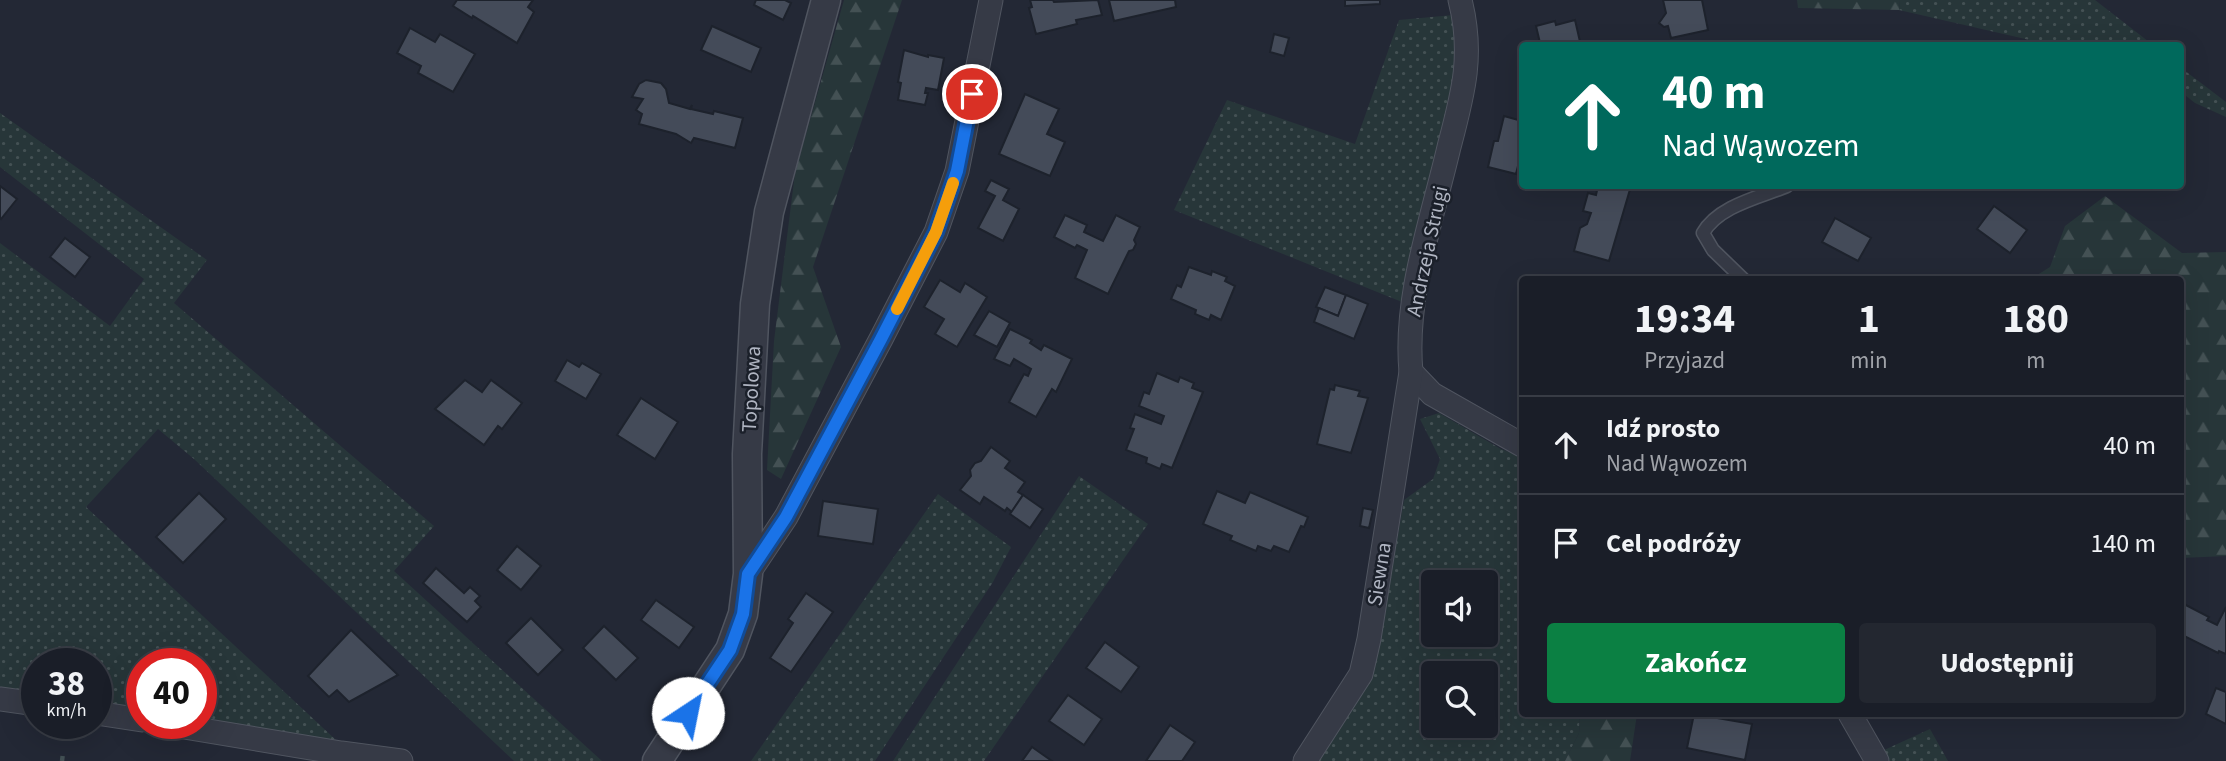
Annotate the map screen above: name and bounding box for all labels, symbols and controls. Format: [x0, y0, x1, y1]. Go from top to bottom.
text: 40 m [1662, 58, 1766, 128]
pin [942, 64, 1002, 124]
icon: ahead [1547, 70, 1638, 161]
icon: arrive [953, 75, 991, 113]
text: Nad Wąwozem [1662, 123, 1859, 169]
street label: Andrzeja Strugi [1398, 183, 1456, 319]
text: 19:34 [1634, 289, 1735, 349]
text: 1 [1858, 289, 1880, 349]
text: 180 [2002, 289, 2069, 349]
text: Przyjazd [1644, 344, 1725, 377]
text: min [1850, 344, 1888, 377]
text: m [2026, 344, 2045, 377]
street label: Topolowa [734, 345, 768, 433]
text: Idź prosto [1606, 410, 1720, 447]
icon: ahead [1547, 426, 1585, 464]
text: 40 m [2103, 427, 2156, 464]
text: Nad Wąwozem [1606, 447, 1748, 480]
icon: arrive [1547, 524, 1585, 562]
text: Cel podróży [1606, 525, 1741, 562]
text: 140 m [2090, 525, 2156, 562]
street label: Siewna [1359, 540, 1399, 608]
map controls [1421, 570, 1498, 738]
button: sound [1421, 570, 1498, 647]
button: Zakończ [1547, 623, 1845, 703]
button: Udostępnij [1859, 623, 2156, 703]
speed limit sign: 40 [126, 648, 217, 739]
text: 38 [48, 659, 85, 709]
button: search [1421, 661, 1498, 738]
position arrow [651, 676, 725, 750]
text: km/h [47, 698, 86, 723]

